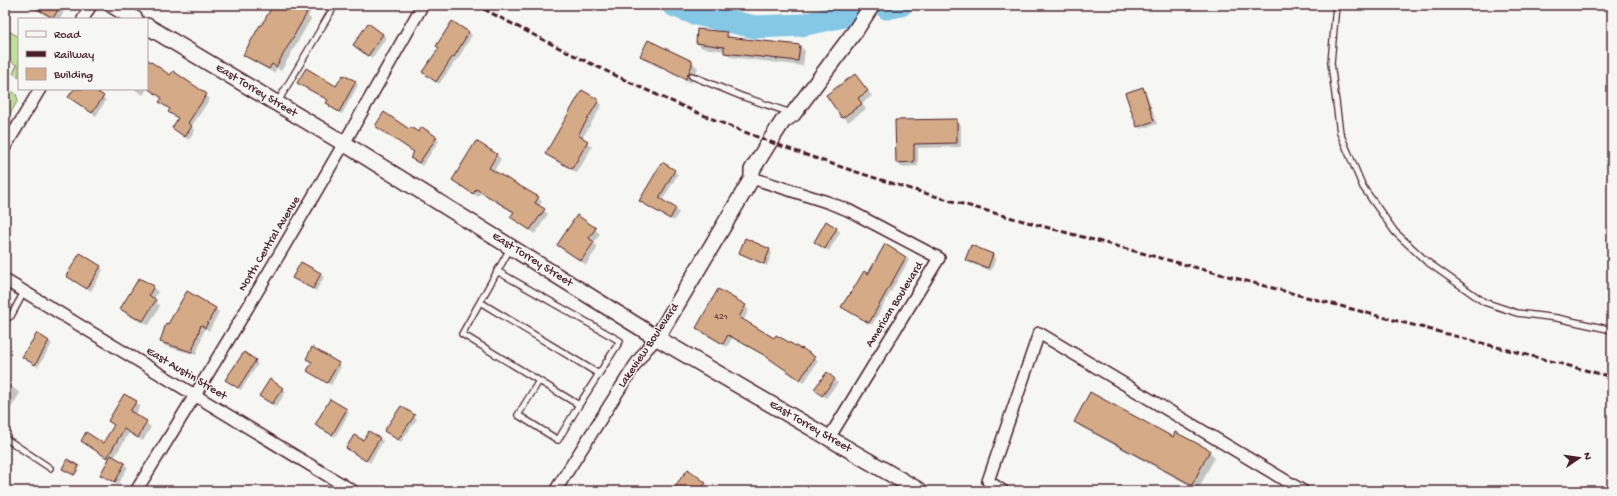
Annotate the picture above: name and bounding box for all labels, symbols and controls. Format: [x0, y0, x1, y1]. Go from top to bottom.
legend [18, 18, 148, 90]
text: Road [54, 29, 81, 43]
text: Railway [54, 49, 94, 63]
street label: East Torrey Street [213, 61, 300, 121]
text: Building [53, 69, 93, 83]
street label: North Central Avenue [236, 193, 304, 294]
street label: East Torrey Street [489, 230, 576, 291]
street label: American Boulevard [863, 259, 927, 350]
street label: Lakeview Boulevard [616, 300, 683, 391]
house number: 421 [714, 311, 728, 323]
street label: East Austin Street [143, 344, 230, 404]
street label: East Torrey Street [766, 398, 855, 457]
north arrow [1559, 438, 1599, 478]
text: N [1580, 451, 1593, 461]

